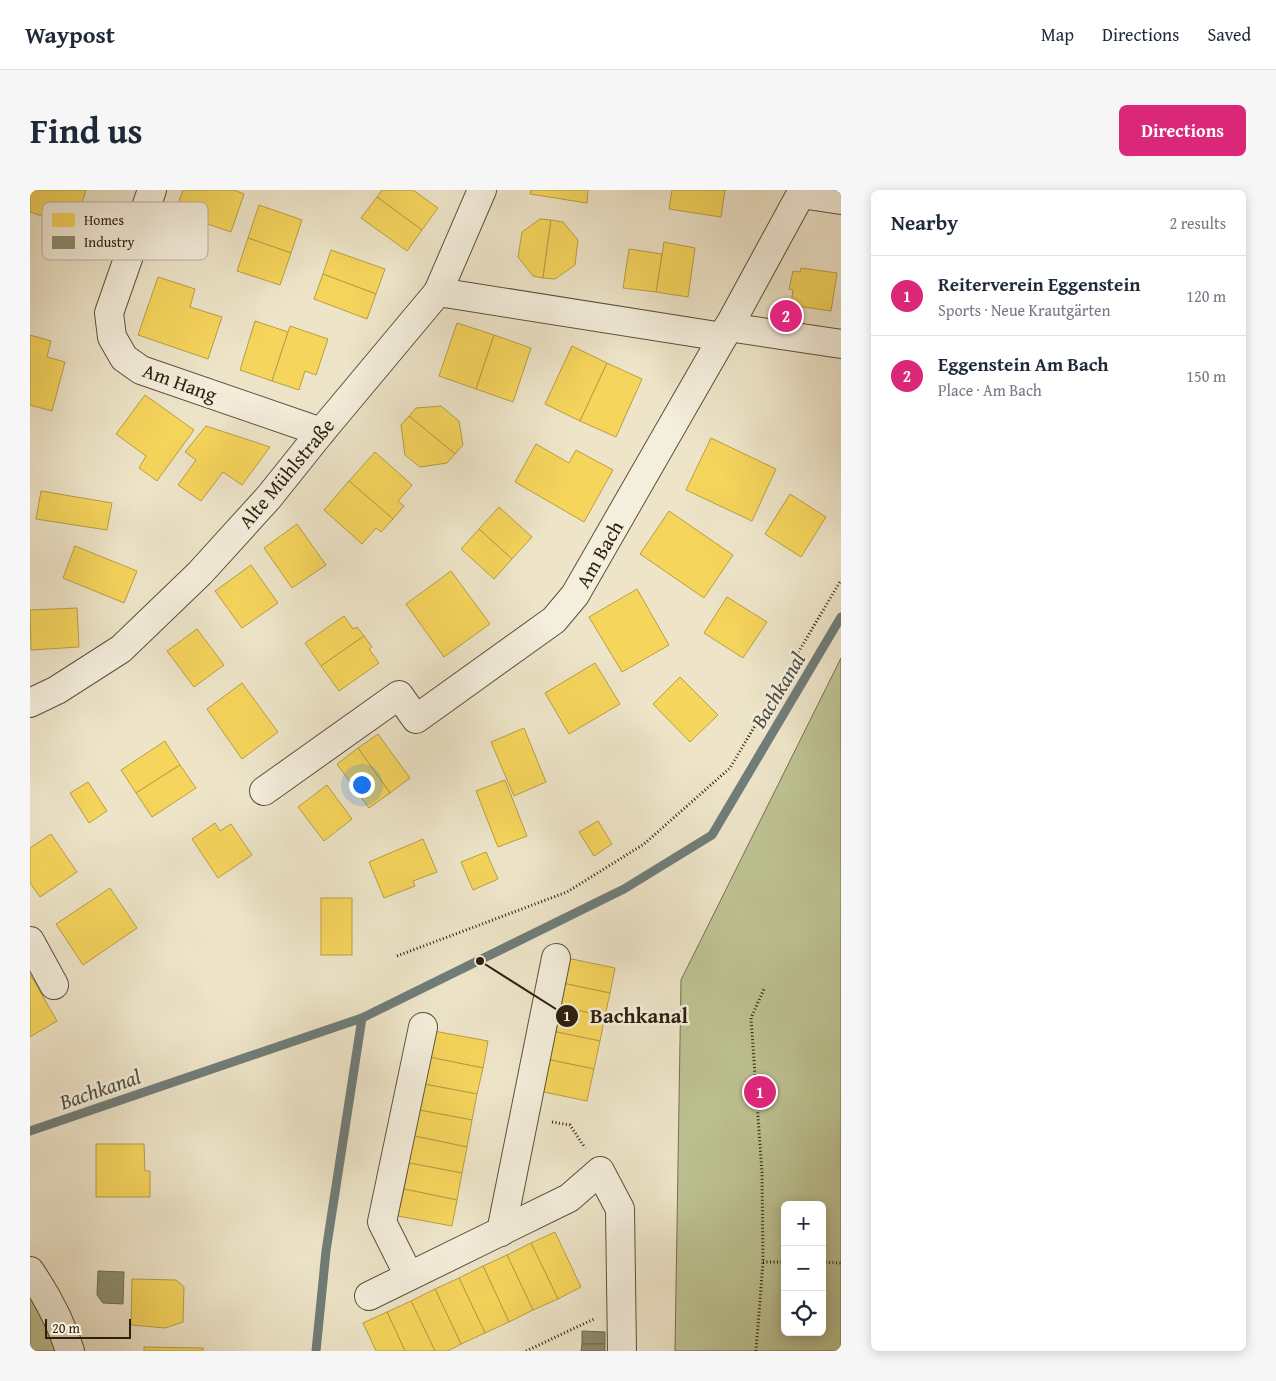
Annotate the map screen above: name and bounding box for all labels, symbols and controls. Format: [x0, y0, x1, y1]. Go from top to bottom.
text: Waypost [25, 17, 115, 52]
text: Map [1041, 21, 1074, 48]
text: Directions [1102, 21, 1179, 48]
text: Saved [1207, 21, 1251, 48]
text: Find us [30, 105, 143, 156]
button: Directions [1119, 105, 1246, 156]
legend [42, 202, 208, 260]
text: Nearby [891, 207, 958, 238]
text: Homes [84, 210, 124, 230]
text: 2 results [1169, 211, 1226, 235]
text: Industry [84, 232, 134, 252]
text: Reiterverein Eggenstein [938, 270, 1141, 298]
text: 1 [903, 284, 911, 308]
text: 120 m [1186, 284, 1226, 308]
pin: 2 [770, 297, 802, 335]
text: Sports · Neue Krautgärten [938, 298, 1111, 322]
text: Eggenstein Am Bach [938, 350, 1109, 378]
street label: Am Hang [139, 355, 221, 409]
text: 2 [903, 364, 911, 388]
text: 150 m [1186, 364, 1226, 388]
text: Place · Am Bach [938, 378, 1042, 402]
street label: Alte Mühlstraße [231, 411, 341, 535]
street label: Am Bach [568, 515, 630, 593]
water label: Bachkanal [743, 646, 813, 735]
your location [349, 772, 375, 798]
callout: Bachkanal [555, 998, 698, 1034]
text: Bachkanal [590, 1000, 688, 1031]
text: 1 [563, 1005, 571, 1026]
water label: Bachkanal [54, 1061, 145, 1118]
pin: 1 [744, 1073, 776, 1111]
map controls [781, 1201, 826, 1336]
button: + [781, 1201, 826, 1246]
button: − [781, 1246, 826, 1291]
button: locate [781, 1291, 826, 1336]
scale bar [45, 1316, 131, 1339]
text: 20 m [52, 1318, 80, 1338]

